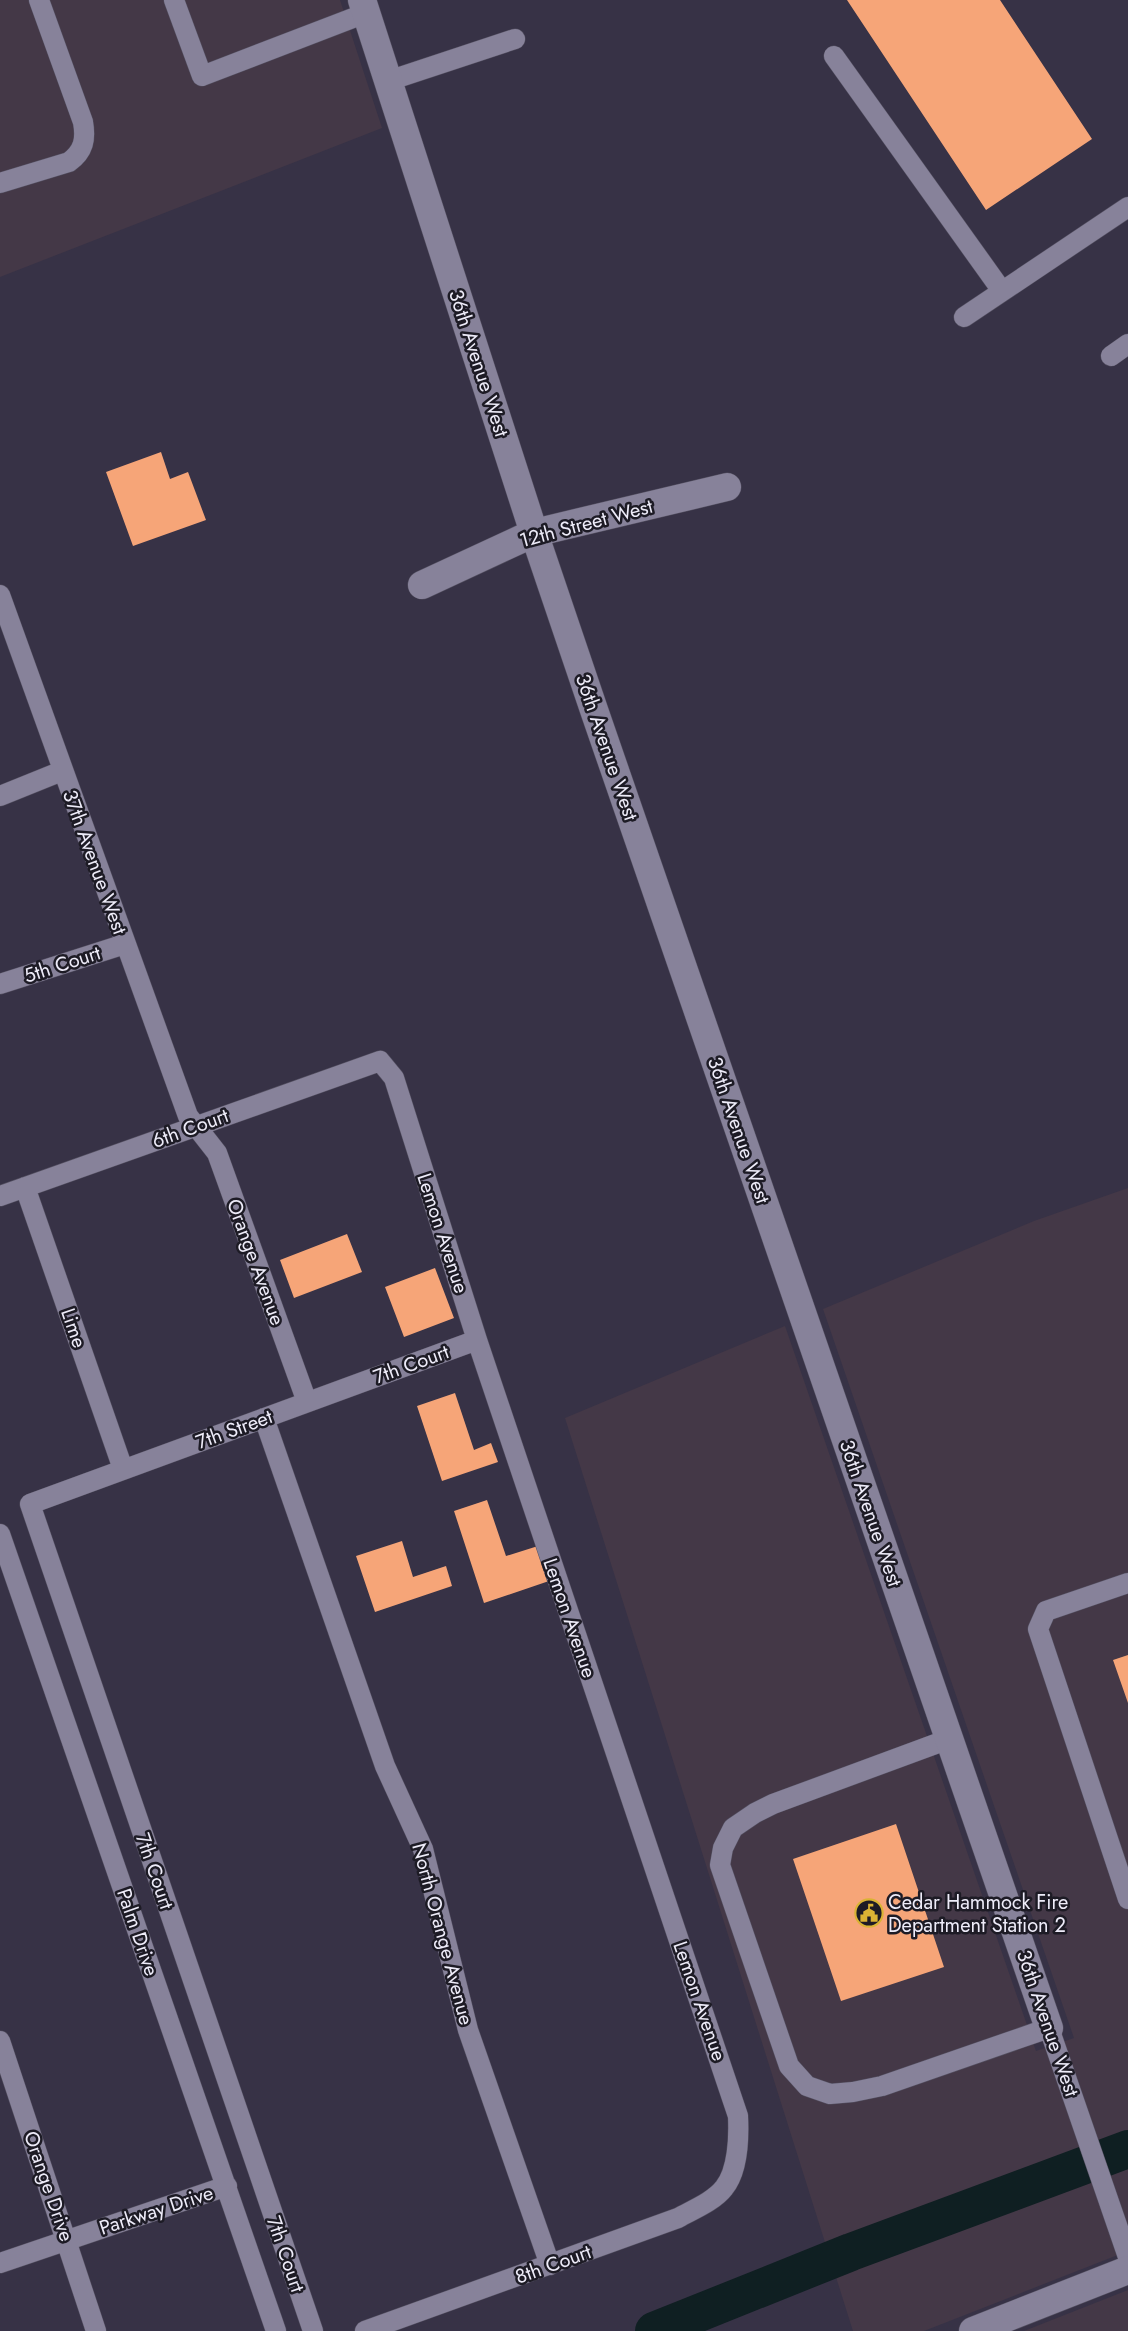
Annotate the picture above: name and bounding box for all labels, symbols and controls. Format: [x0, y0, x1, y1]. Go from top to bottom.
street label: 36th Avenue West [441, 286, 516, 441]
street label: 12th Street West [516, 492, 656, 555]
street label: 36th Avenue West [568, 670, 645, 825]
street label: 37th Avenue West [55, 786, 134, 939]
street label: 5th Court [20, 938, 105, 991]
street label: 36th Avenue West [700, 1053, 777, 1208]
street label: 6th Court [148, 1101, 233, 1156]
street label: Lemon Avenue [409, 1169, 476, 1297]
street label: Orange Avenue [219, 1195, 292, 1330]
street label: Lime [53, 1304, 94, 1352]
street label: 7th Court [369, 1337, 453, 1392]
street label: 7th Street [192, 1402, 277, 1457]
street label: 36th Avenue West [832, 1436, 909, 1591]
street label: Lemon Avenue [536, 1555, 604, 1682]
street label: 7th Court [128, 1829, 181, 1913]
street label: North Orange Avenue [404, 1840, 481, 2028]
street label: Palm Drive [109, 1885, 166, 1980]
place label: Cedar Hammock Fire Department Station 2 [888, 1888, 1068, 1940]
public building icon: Cedar Hammock Fire Department Station 2 [854, 1898, 884, 1928]
street label: Lemon Avenue [666, 1938, 734, 2065]
street label: 36th Avenue West [1009, 1946, 1086, 2101]
street label: Orange Drive [16, 2127, 81, 2245]
street label: Parkway Drive [95, 2178, 217, 2243]
street label: 7th Court [259, 2212, 312, 2296]
street label: 8th Court [511, 2237, 595, 2292]

